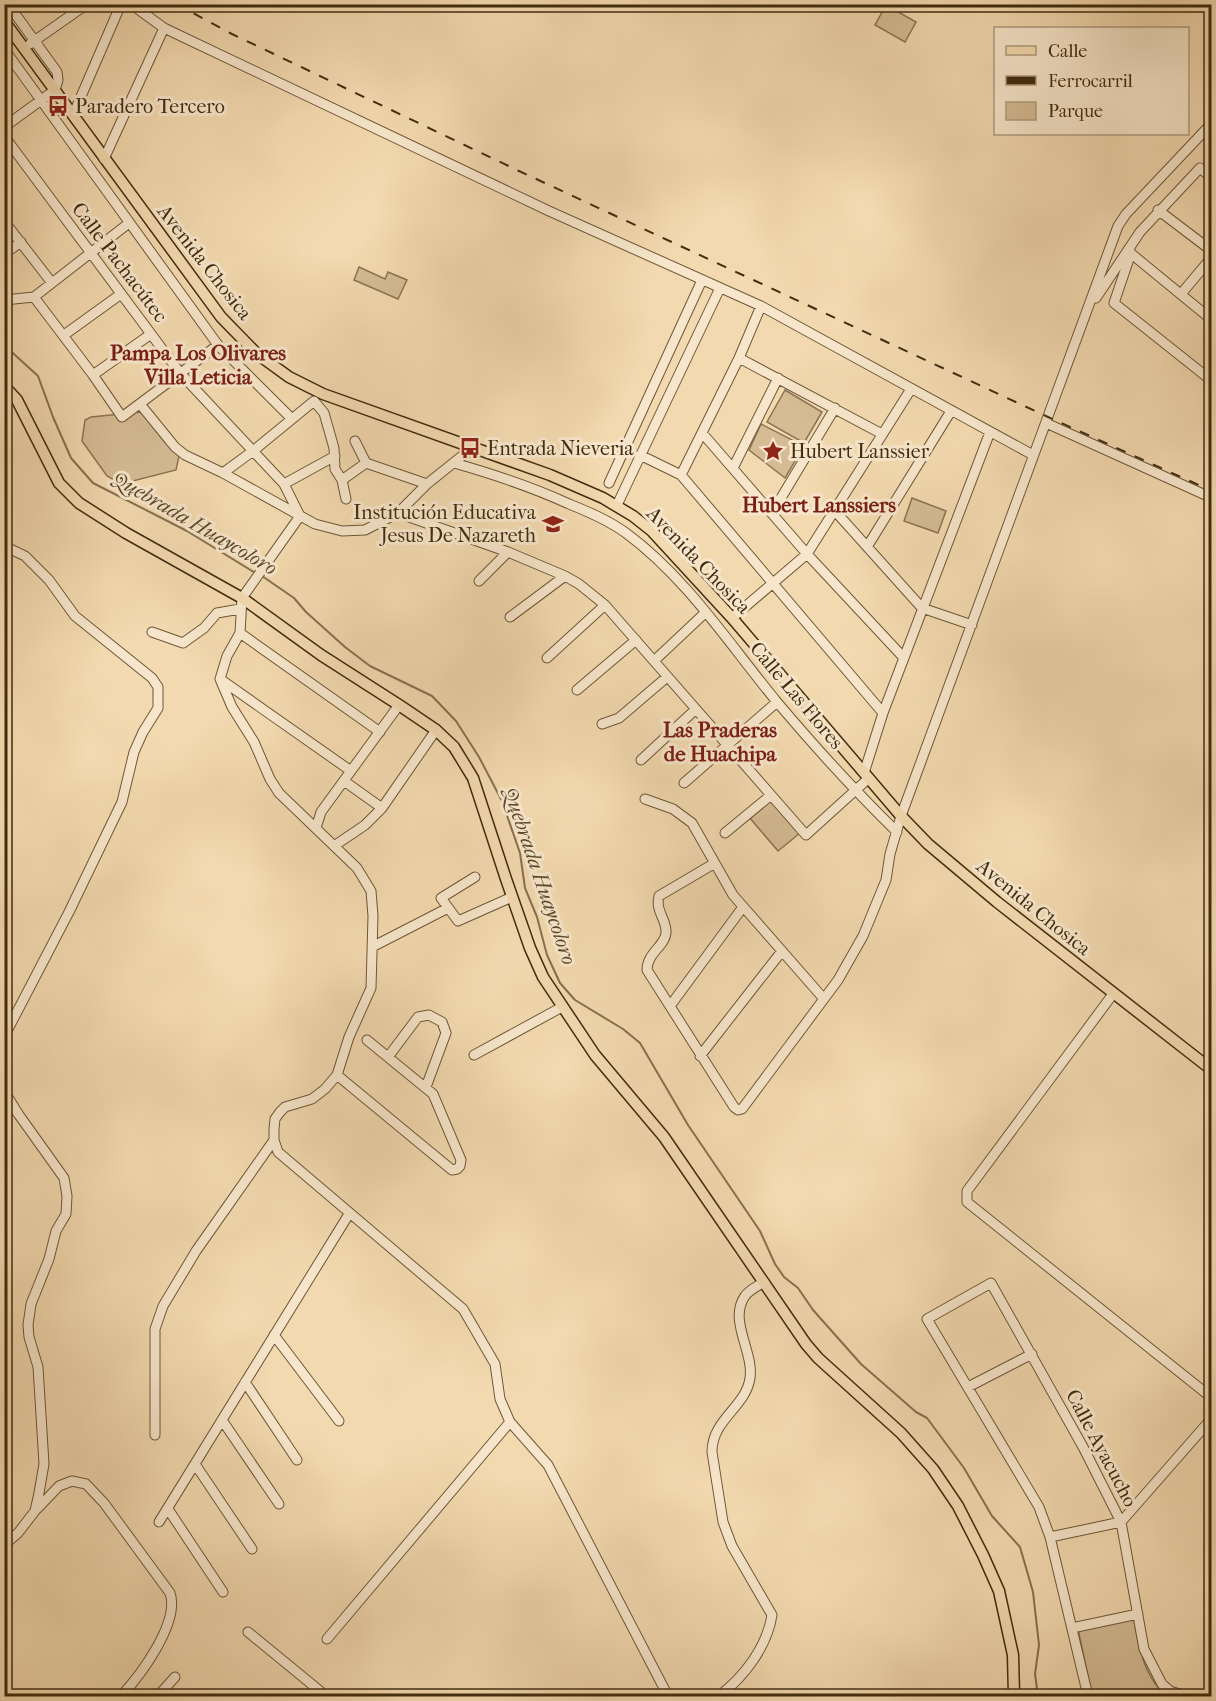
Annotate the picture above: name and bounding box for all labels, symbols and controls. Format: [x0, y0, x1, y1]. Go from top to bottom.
legend [994, 27, 1189, 135]
text: Calle [1048, 41, 1087, 62]
text: Ferrocarril [1048, 71, 1133, 92]
bus stop icon: Paradero Tercero [46, 94, 70, 118]
place label: Paradero Tercero [75, 95, 225, 118]
text: Parque [1048, 101, 1103, 122]
street label: Calle Pachacútec [67, 198, 172, 327]
street label: Avenida Chosica [152, 199, 257, 325]
district label: Pampa Los Olivares Villa Leticia [110, 341, 286, 389]
bus stop icon: Entrada Nieveria [458, 436, 482, 460]
place label: Entrada Nieveria [487, 437, 634, 460]
place icon: Hubert Lanssier [761, 439, 785, 463]
place label: Hubert Lanssier [790, 440, 930, 463]
water label: Quebrada Huaycoloro [107, 466, 282, 581]
district label: Hubert Lanssiers [742, 493, 896, 517]
place label: Institución Educativa Jesus De Nazareth [353, 501, 537, 547]
street label: Avenida Chosica [641, 501, 756, 619]
school or university icon: Institución Educativa Jesus De Nazareth [541, 512, 565, 536]
street label: Calle Las Flores [745, 637, 848, 754]
district label: Las Praderas de Huachipa [663, 718, 778, 766]
water label: Quebrada Huaycoloro [497, 783, 582, 968]
street label: Avenida Chosica [971, 854, 1096, 961]
street label: Calle Ayacucho [1061, 1386, 1142, 1511]

